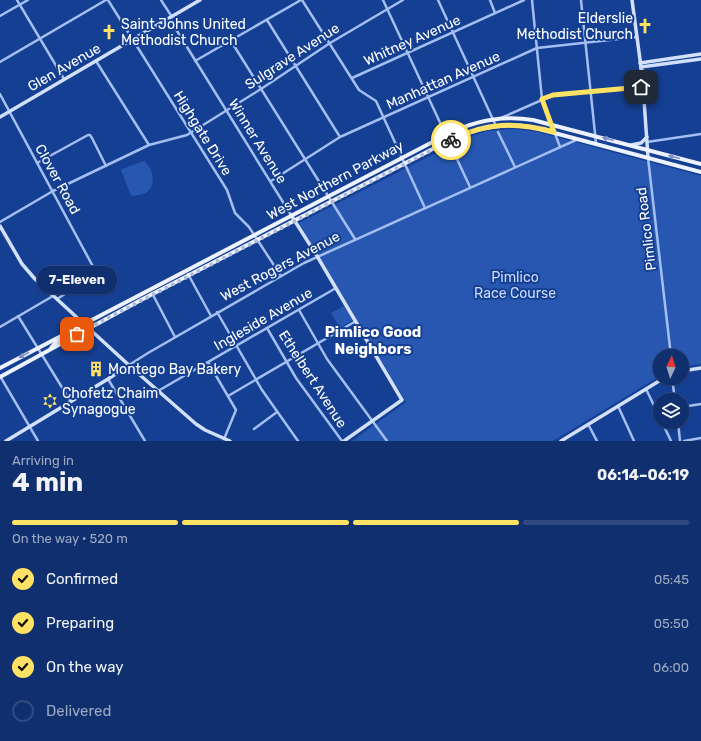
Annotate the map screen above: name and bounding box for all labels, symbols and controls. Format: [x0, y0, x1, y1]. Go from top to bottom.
place label: Elderslie Methodist Church [517, 10, 633, 43]
street label: Whitney Avenue [361, 11, 463, 69]
place label: Saint Johns United Methodist Church [121, 16, 246, 49]
church icon: Elderslie Methodist Church [636, 17, 654, 35]
street label: Sulgrave Avenue [242, 19, 343, 93]
church icon: Saint Johns United Methodist Church [100, 23, 118, 41]
street label: Glen Avenue [25, 40, 104, 95]
street label: Manhattan Avenue [384, 48, 503, 113]
pin [624, 70, 658, 104]
icon: home [630, 76, 652, 98]
street label: Highgate Drive [170, 88, 235, 179]
street label: Winner Avenue [225, 96, 290, 187]
courier [431, 120, 471, 160]
icon: bike [440, 129, 462, 151]
one-way arrow [602, 136, 614, 142]
street label: West Northern Parkway [264, 137, 407, 224]
street label: Clover Road [31, 141, 84, 217]
one-way arrow [668, 154, 680, 160]
street label: Pimlico Road [633, 186, 660, 272]
street label: West Rogers Avenue [218, 228, 343, 305]
callout: 7-Eleven [37, 266, 117, 294]
park label: Pimlico Race Course [474, 269, 556, 302]
text: 7-Eleven [49, 272, 105, 287]
street label: Ingleside Avenue [211, 284, 316, 354]
pin [60, 317, 94, 351]
icon: bag [66, 323, 88, 345]
district label: Pimlico Good Neighbors [325, 323, 421, 358]
street label: Ethelbert Avenue [275, 327, 350, 431]
north arrow [653, 349, 689, 385]
map controls [653, 349, 689, 429]
one-way arrow [18, 352, 30, 358]
building icon: Montego Bay Bakery [87, 360, 105, 378]
place label: Montego Bay Bakery [108, 361, 242, 378]
place label: Chofetz Chaim Synagogue [62, 385, 158, 418]
synagogue icon: Chofetz Chaim Synagogue [41, 392, 59, 410]
button: layers [653, 393, 689, 429]
text: Arriving in [12, 453, 74, 468]
text: 06:14–06:19 [597, 466, 689, 484]
text: 4 min [12, 467, 83, 498]
text: On the way · 520 m [12, 531, 128, 546]
icon: check [12, 568, 34, 590]
text: Confirmed [46, 570, 118, 588]
text: 05:45 [654, 572, 689, 587]
icon: check [12, 612, 34, 634]
text: Preparing [46, 614, 114, 632]
text: 05:50 [654, 616, 689, 631]
icon: check [12, 656, 34, 678]
text: On the way [46, 658, 124, 676]
text: 06:00 [653, 660, 689, 675]
text: Delivered [46, 702, 111, 720]

